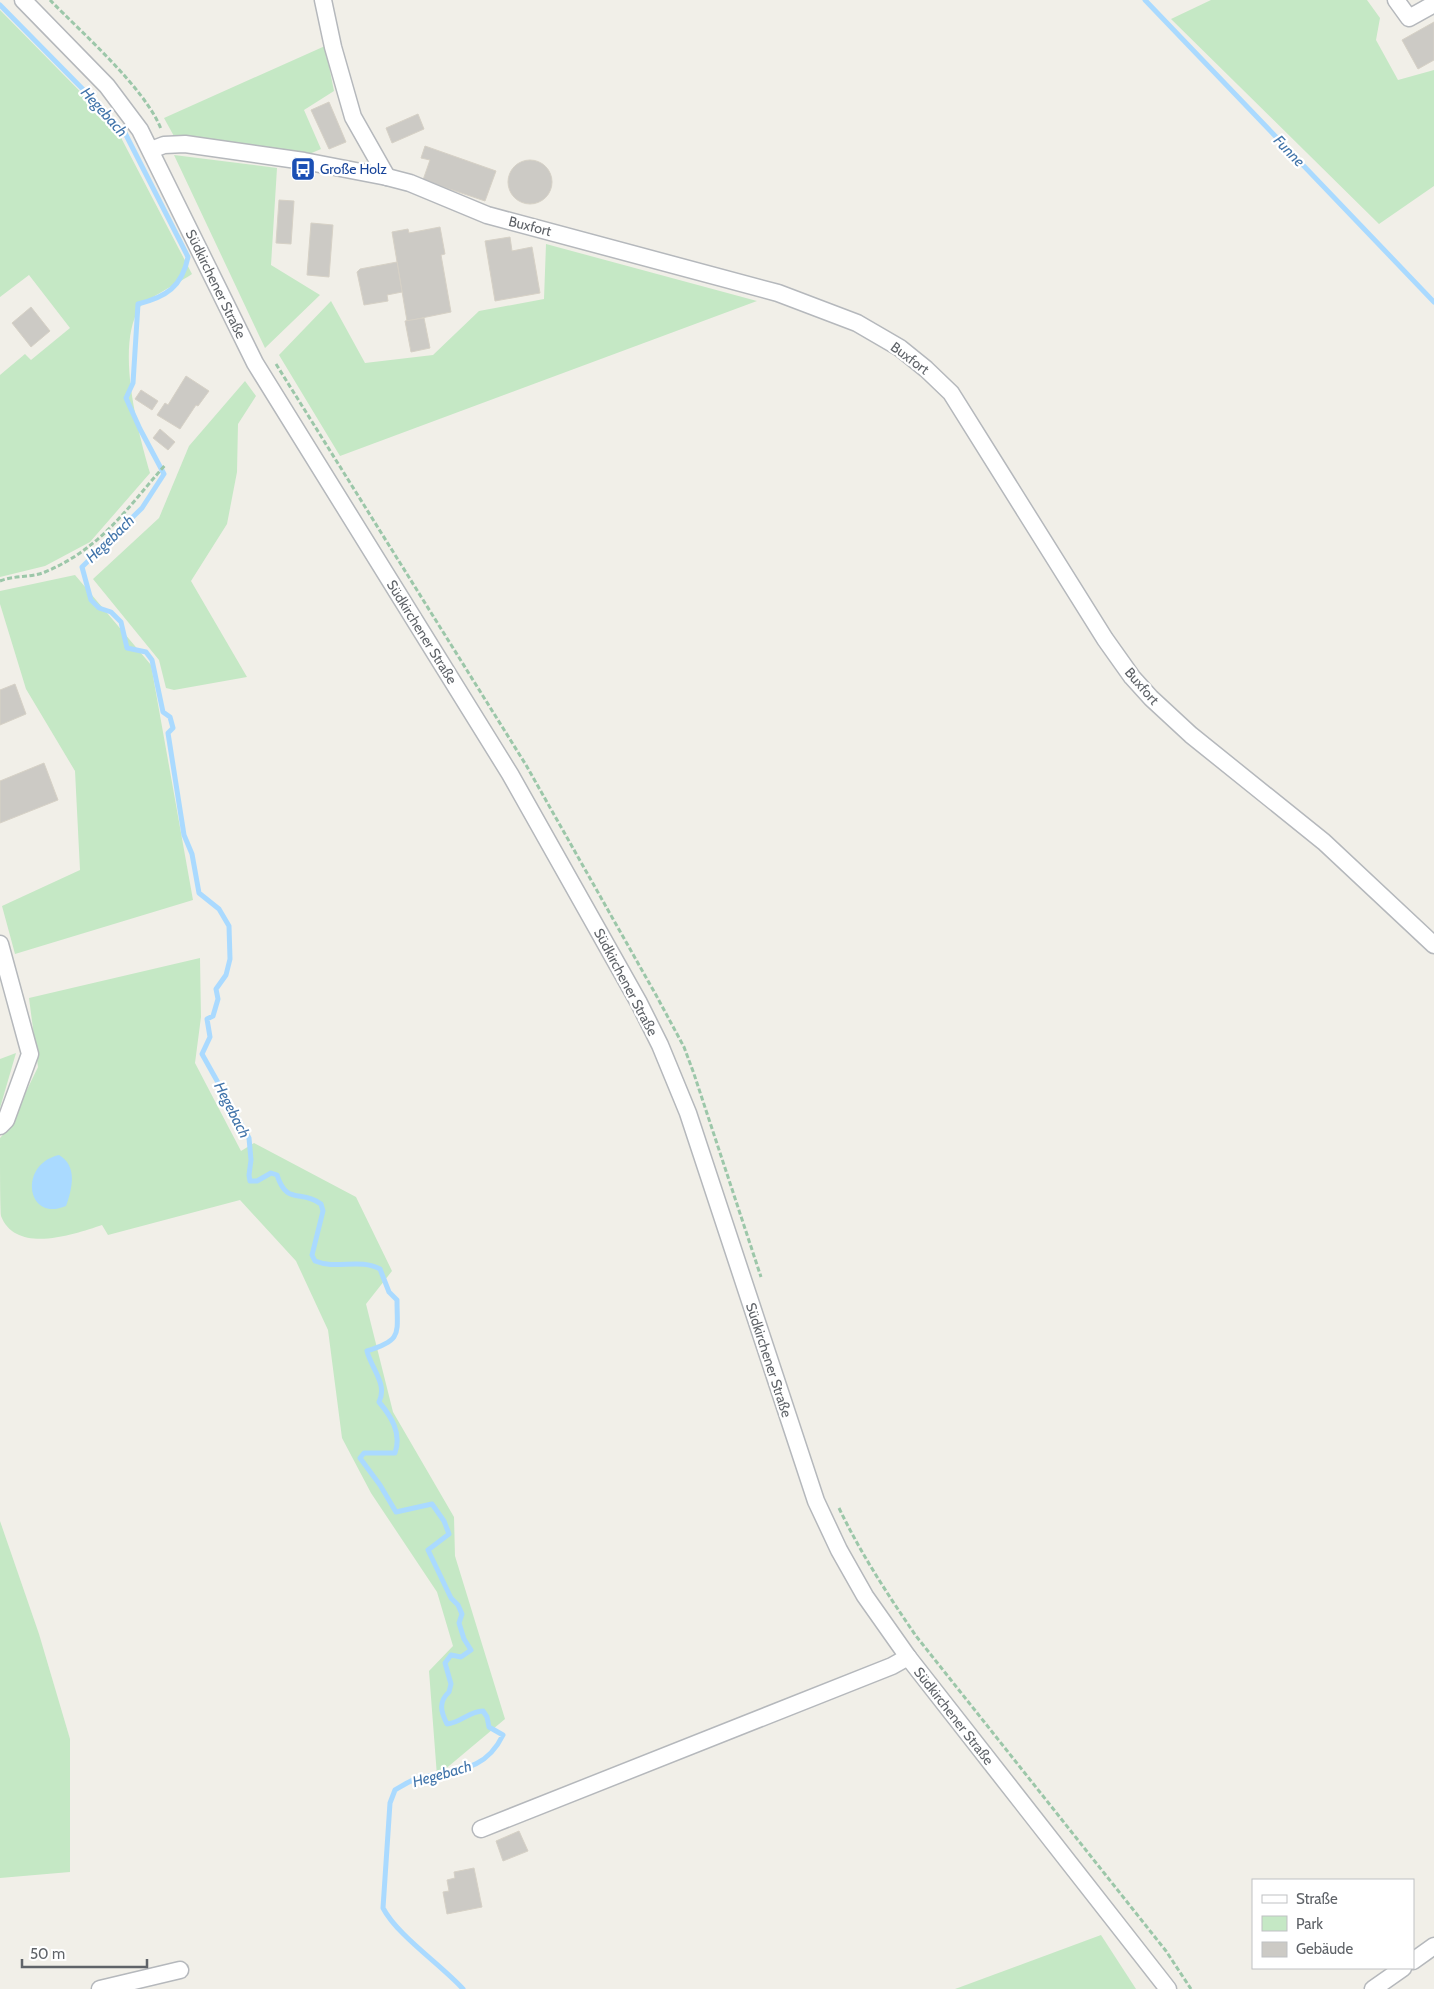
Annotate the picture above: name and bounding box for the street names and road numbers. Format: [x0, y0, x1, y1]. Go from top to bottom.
street label: Buxfort [507, 212, 554, 240]
street label: Südkirchener Straße [182, 226, 250, 342]
street label: Buxfort [887, 338, 933, 378]
street label: Südkirchener Straße [383, 577, 461, 687]
street label: Buxfort [1121, 664, 1163, 709]
street label: Südkirchener Straße [590, 925, 662, 1039]
street label: Südkirchener Straße [742, 1301, 796, 1419]
street label: Südkirchener Straße [910, 1663, 998, 1769]

